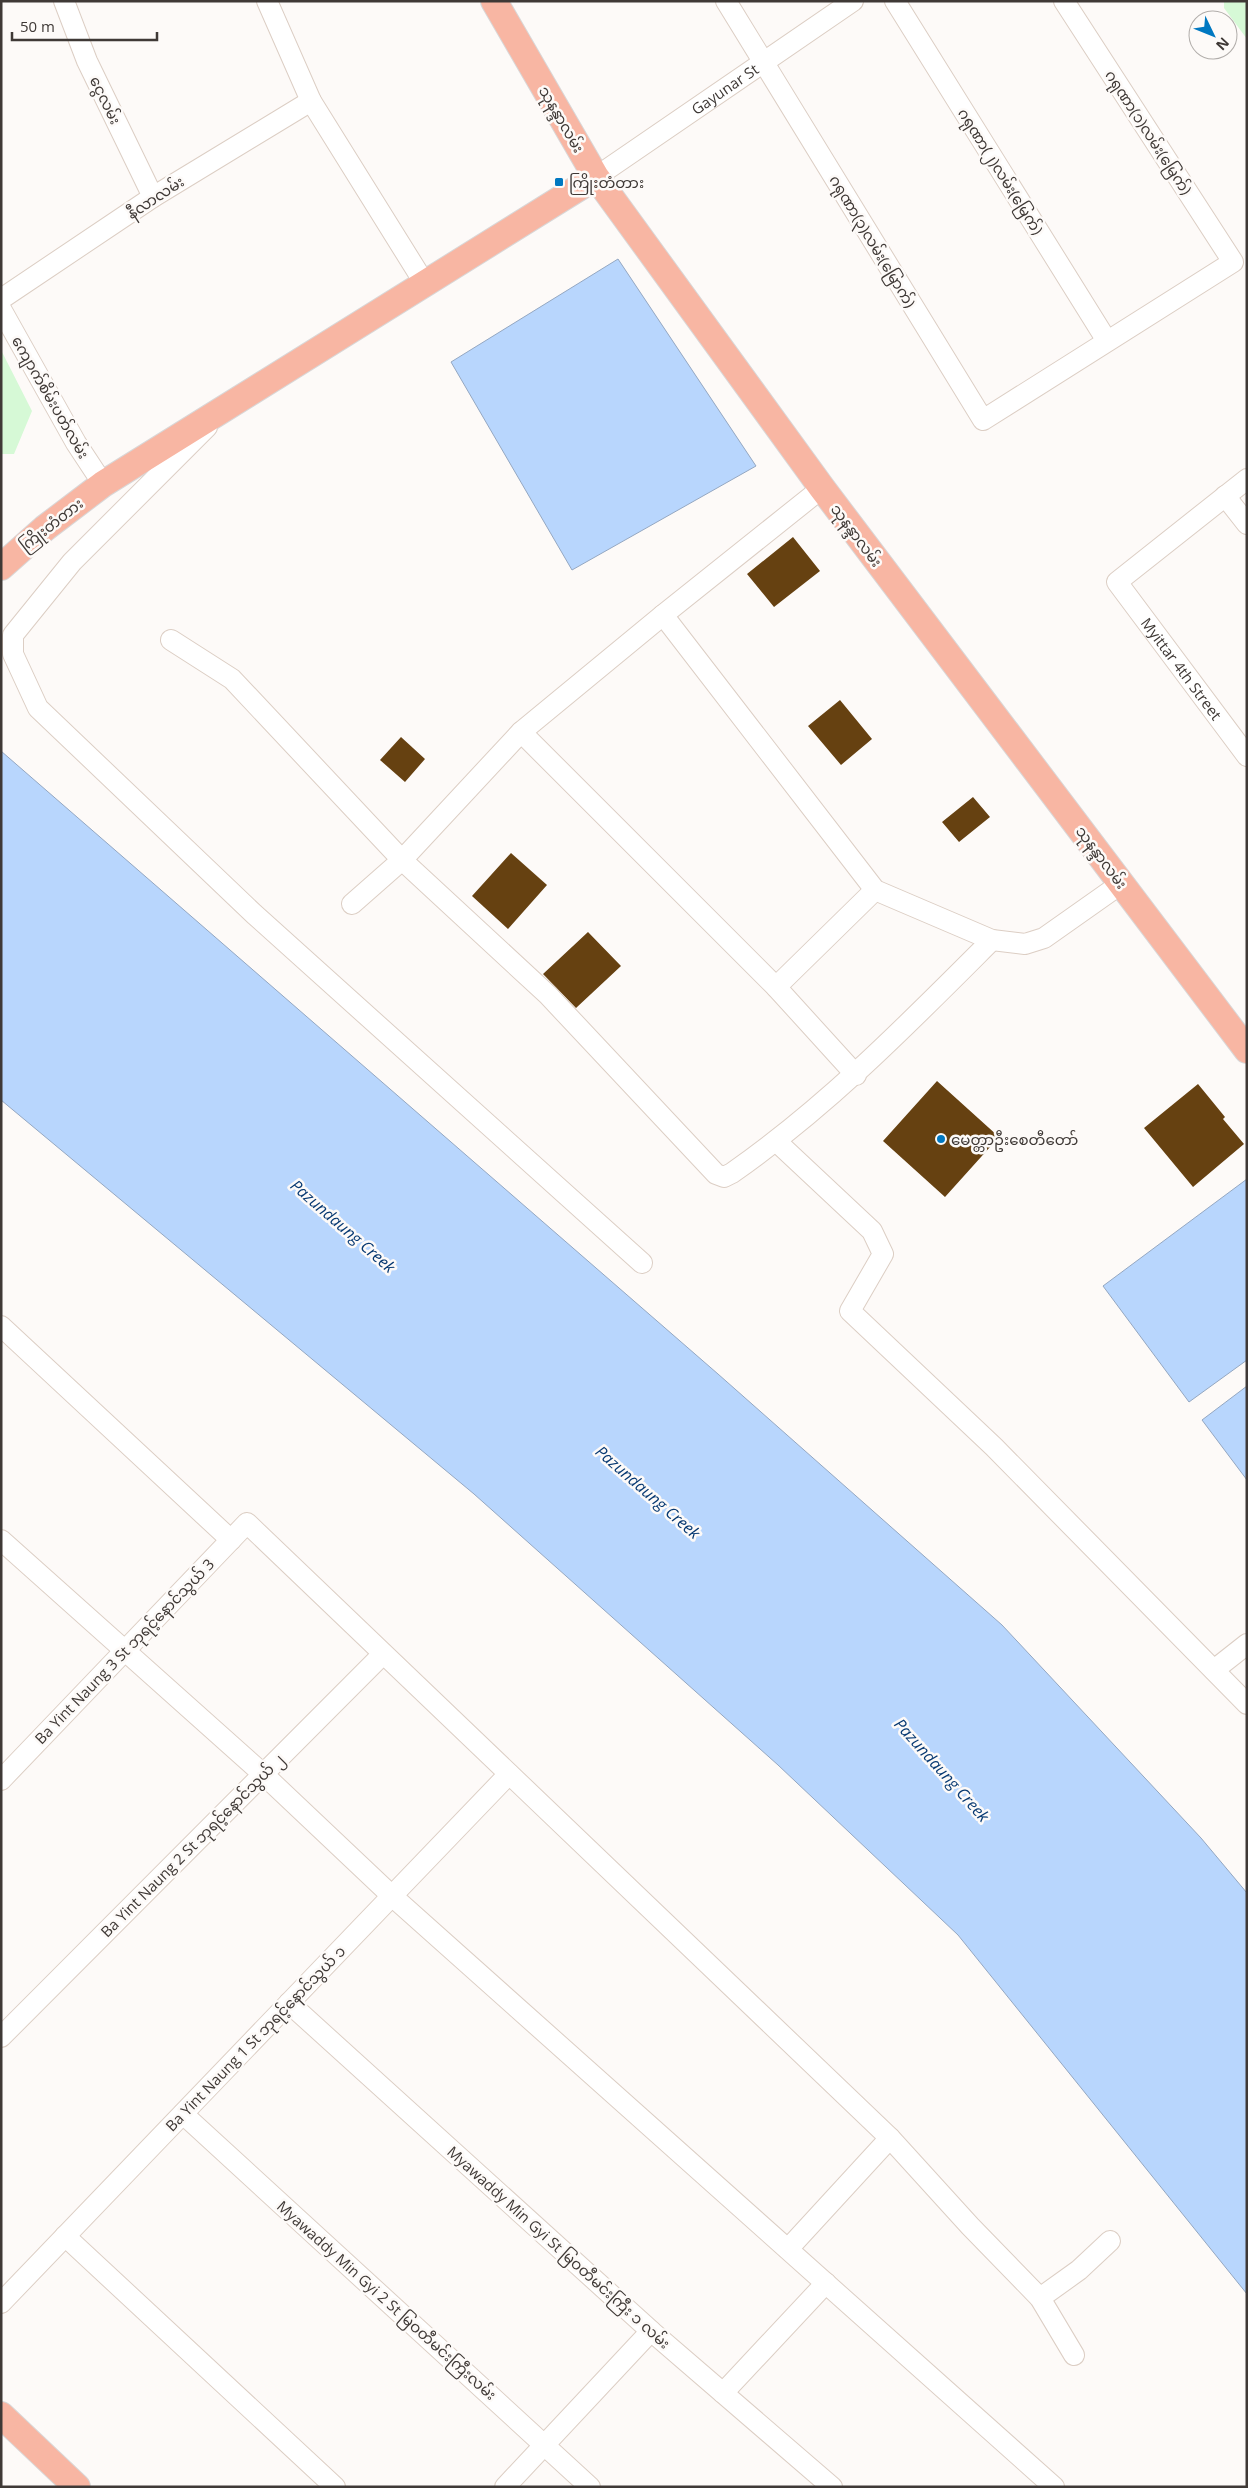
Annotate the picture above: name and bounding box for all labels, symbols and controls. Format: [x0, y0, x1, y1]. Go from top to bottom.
scale bar [12, 10, 158, 42]
north arrow [1188, 10, 1238, 60]
text: 50 m [20, 16, 55, 36]
text: N [1212, 34, 1234, 55]
street label: Gayunar St [687, 59, 762, 119]
street label: ဂရုဏာ(၁)လမ်း(မြေက်) [1099, 66, 1197, 200]
street label: ငွေလမ်း [84, 73, 126, 128]
street label: သုနန္ဒာလမ်း [532, 82, 589, 158]
street label: ဂရုဏာ(၂)လမ်း(မြေက်) [951, 104, 1048, 240]
street label: နီလာလမ်း [123, 171, 189, 225]
street label: ဂရုဏာ(၃)လမ်း(မြောက်) [823, 171, 921, 313]
place label: ကြိုးတံတား [569, 172, 644, 195]
marker: ကြိုးတံတား [553, 176, 565, 188]
street label: ကျောက်စိမ်းပတ်လမ်း [5, 332, 94, 463]
street label: ကြိုးတံတား [15, 493, 89, 557]
street label: သုနန္ဒာလမ်း [824, 499, 887, 573]
street label: Myittar 4th Street [1137, 613, 1227, 724]
street label: သုနန္ဒာလမ်း [1069, 821, 1132, 895]
place label: မေတ္တာဦးစေတီတော် [951, 1129, 1079, 1152]
marker: မေတ္တာဦးစေတီတော် [935, 1133, 947, 1145]
water label: Pazundaung Creek [286, 1174, 401, 1278]
water label: Pazundaung Creek [591, 1440, 706, 1544]
street label: Ba Yint Naung 3 St ဘုရင့်နောင်သွယ် 3 [30, 1554, 220, 1750]
water label: Pazundaung Creek [890, 1713, 995, 1827]
street label: Ba Yint Naung 2 St ဘုရင့်နောင်သွယ် ၂ [96, 1749, 290, 1943]
street label: Ba Yint Naung 1 St ဘုရင့်နောင်သွယ် ၁ [161, 1941, 352, 2137]
street label: Myawaddy Min Gyi St မြဝတီမင်းကြီး ၁ လမ်း [441, 2141, 675, 2355]
street label: Myawaddy Min Gyi 2 St မြဝတီမင်းကြီးလမ်း [271, 2196, 501, 2406]

